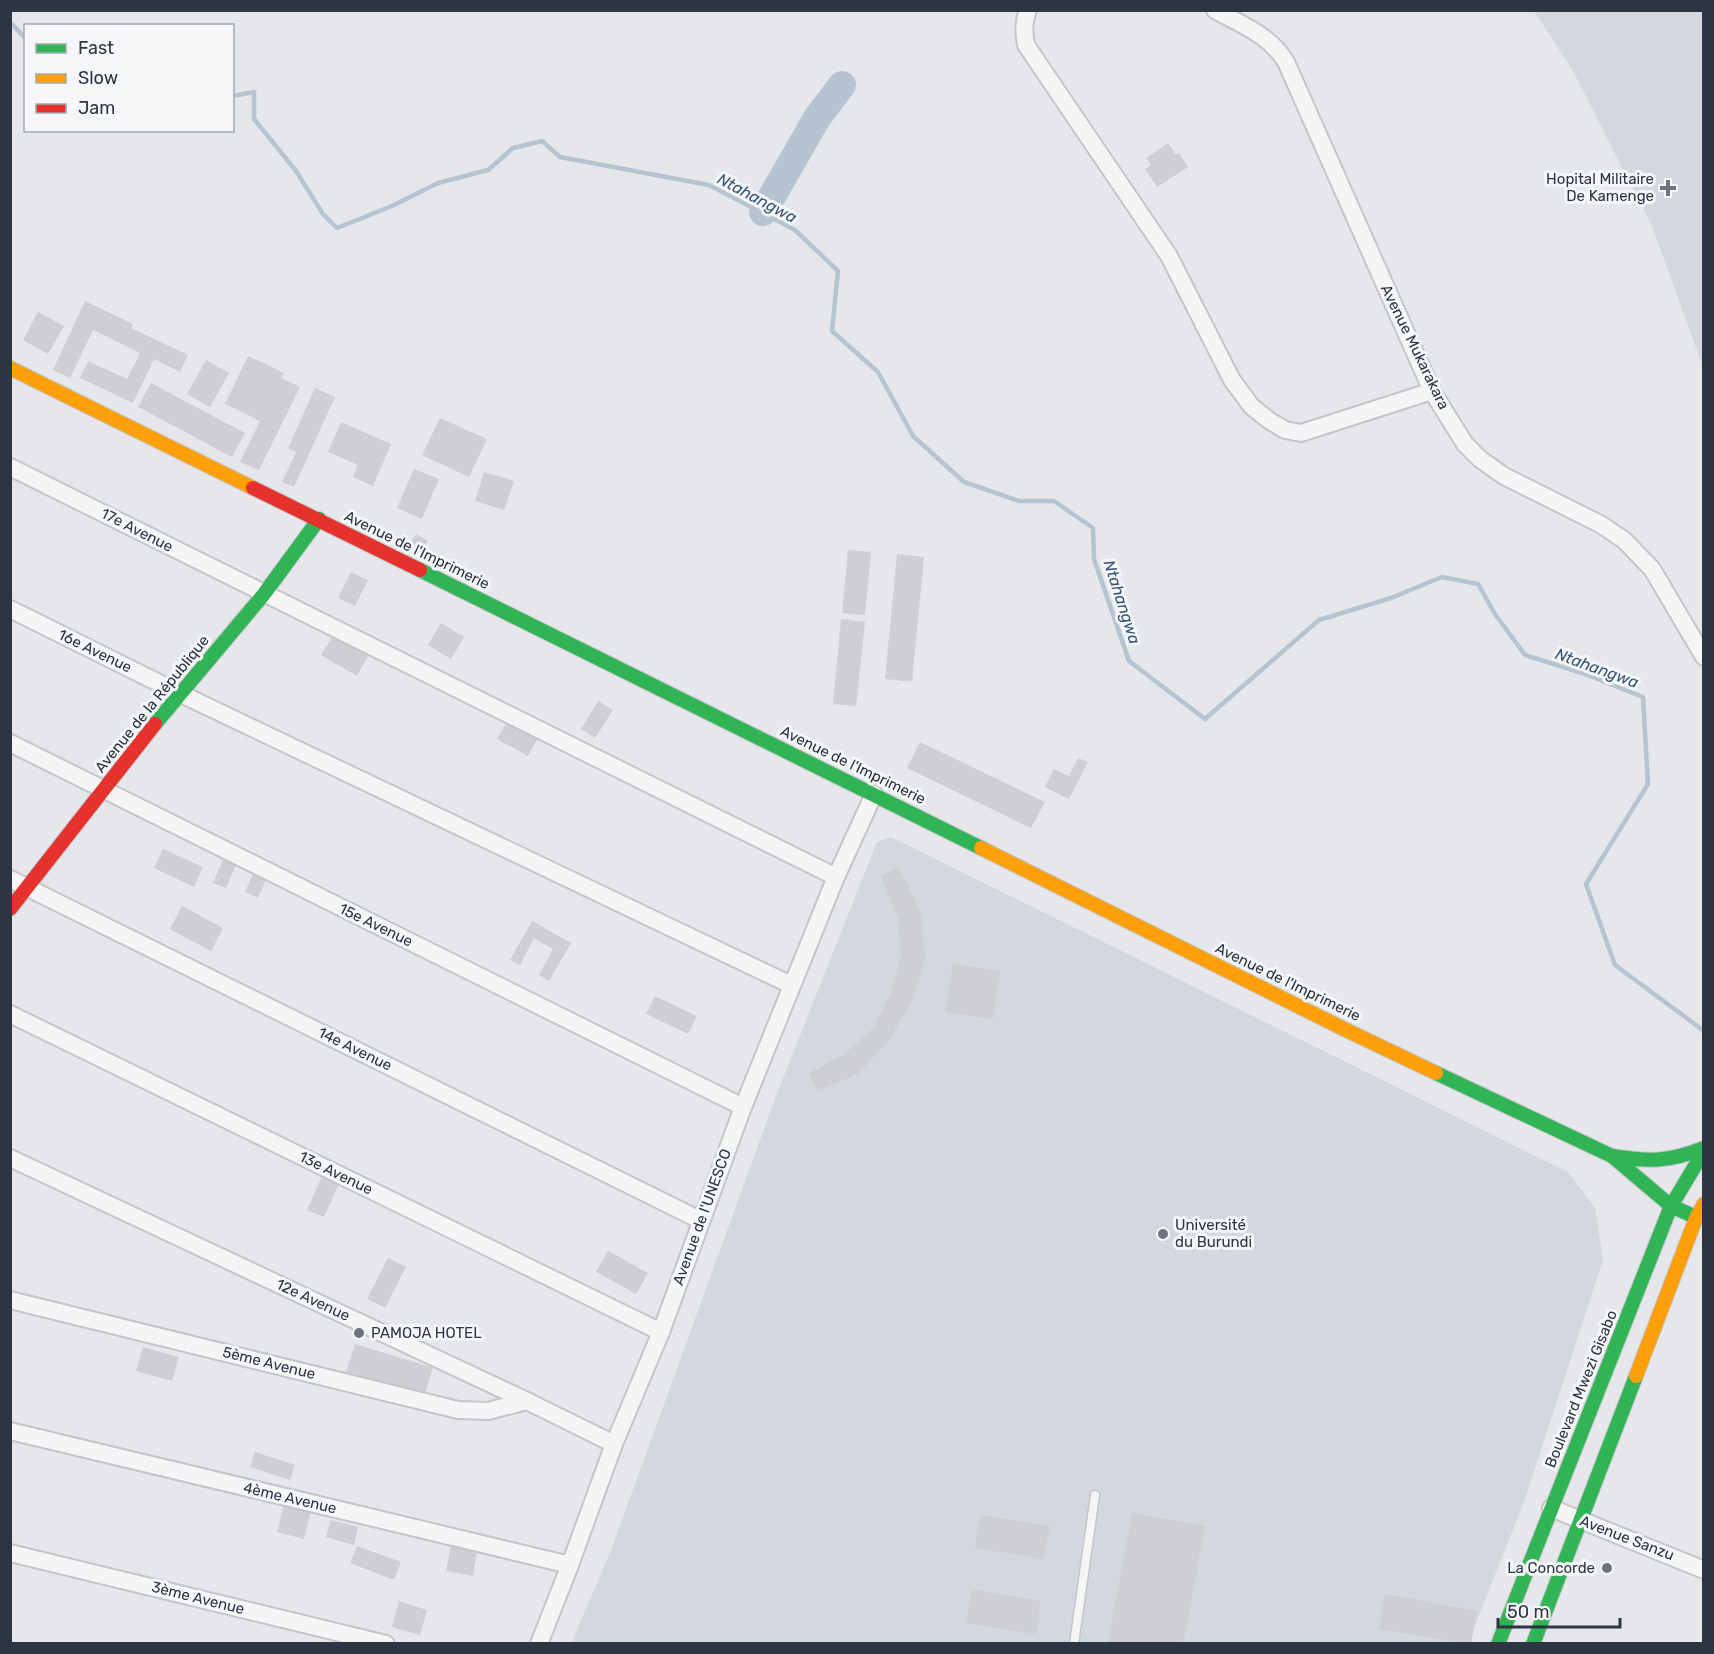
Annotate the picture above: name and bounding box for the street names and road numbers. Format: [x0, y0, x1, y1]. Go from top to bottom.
street label: Avenue Mukarakara [1377, 282, 1453, 412]
street label: 17e Avenue [98, 504, 176, 556]
street label: Avenue de l'Imprimerie [341, 507, 493, 593]
street label: 16e Avenue [55, 625, 135, 677]
street label: Avenue de la République [91, 632, 213, 776]
street label: Avenue de l'Imprimerie [777, 722, 929, 808]
street label: 15e Avenue [336, 899, 416, 951]
street label: Avenue de l'Imprimerie [1212, 939, 1364, 1025]
street label: 14e Avenue [315, 1023, 395, 1075]
street label: Avenue de l'UNESCO [669, 1146, 735, 1288]
street label: 13e Avenue [296, 1147, 376, 1199]
street label: 12e Avenue [273, 1275, 353, 1325]
street label: Boulevard Mwezi Gisabo [1541, 1308, 1621, 1470]
street label: 5ème Avenue [221, 1343, 317, 1383]
street label: 4ème Avenue [242, 1479, 338, 1517]
street label: Avenue Sanzu [1577, 1512, 1677, 1564]
street label: 3ème Avenue [150, 1578, 246, 1618]

